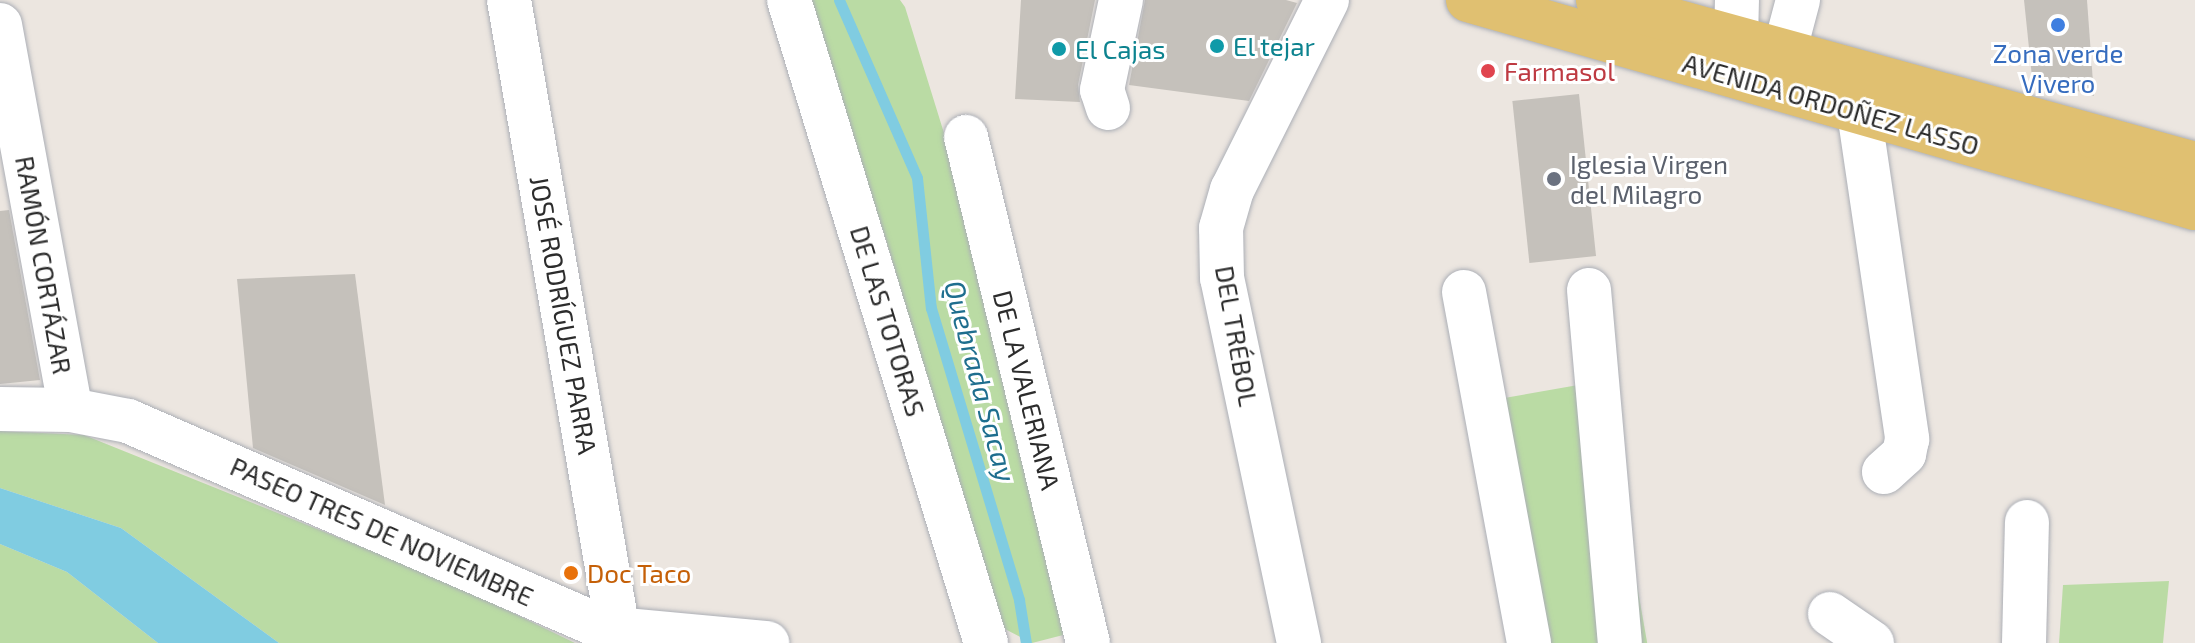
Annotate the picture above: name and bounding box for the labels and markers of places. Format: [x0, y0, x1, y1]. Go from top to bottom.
marker: Zona verde Vivero [2049, 16, 2067, 34]
place label: El tejar [1233, 30, 1316, 62]
place label: El Cajas [1075, 33, 1166, 65]
marker: El tejar [1208, 37, 1226, 55]
place label: Zona verde Vivero [1992, 37, 2124, 98]
marker: El Cajas [1050, 40, 1068, 58]
place label: Farmasol [1504, 55, 1615, 87]
marker: Farmasol [1479, 62, 1497, 80]
place label: Iglesia Virgen del Milagro [1570, 148, 1729, 210]
marker: Iglesia Virgen del Milagro [1545, 170, 1563, 188]
place label: Doc Taco [587, 557, 692, 589]
marker: Doc Taco [562, 564, 580, 582]

